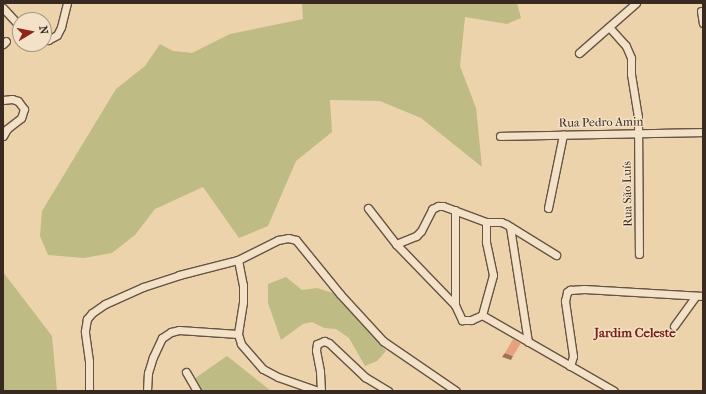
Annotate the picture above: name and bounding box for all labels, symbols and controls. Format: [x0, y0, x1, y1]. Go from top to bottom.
north arrow [12, 12, 52, 52]
text: N [36, 25, 50, 35]
street label: Rua Pedro Amin [558, 115, 644, 131]
street label: Rua São Luís [620, 161, 636, 227]
district label: Jardim Celeste [594, 325, 676, 341]

